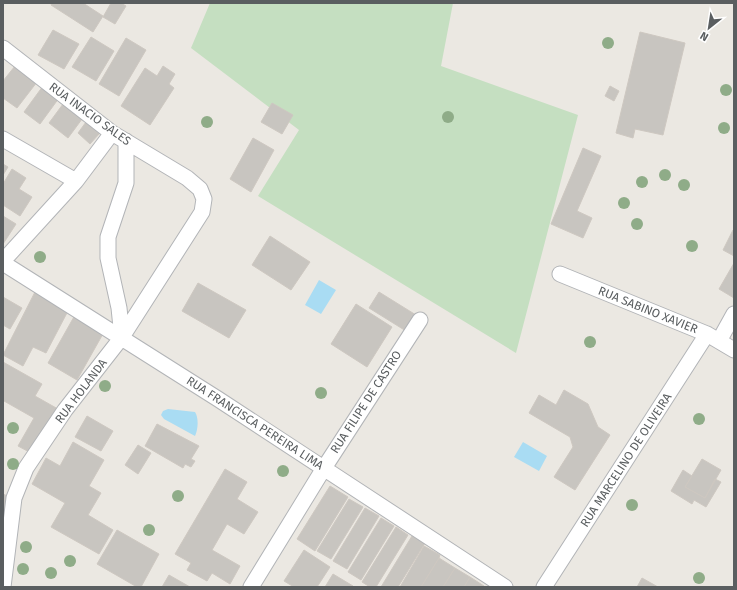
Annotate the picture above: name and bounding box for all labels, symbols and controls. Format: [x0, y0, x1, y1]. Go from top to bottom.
north arrow [689, 8, 729, 48]
text: N [698, 29, 711, 44]
street label: RUA INACIO SALES [46, 80, 134, 149]
street label: RUA SABINO XAVIER [596, 284, 700, 336]
street label: RUA FILIPE DE CASTRO [328, 348, 404, 456]
street label: RUA HOLANDA [52, 356, 110, 426]
street label: RUA FRANCISCA PEREIRA LIMA [184, 373, 326, 473]
street label: RUA MARCELINO DE OLIVEIRA [577, 390, 675, 530]

